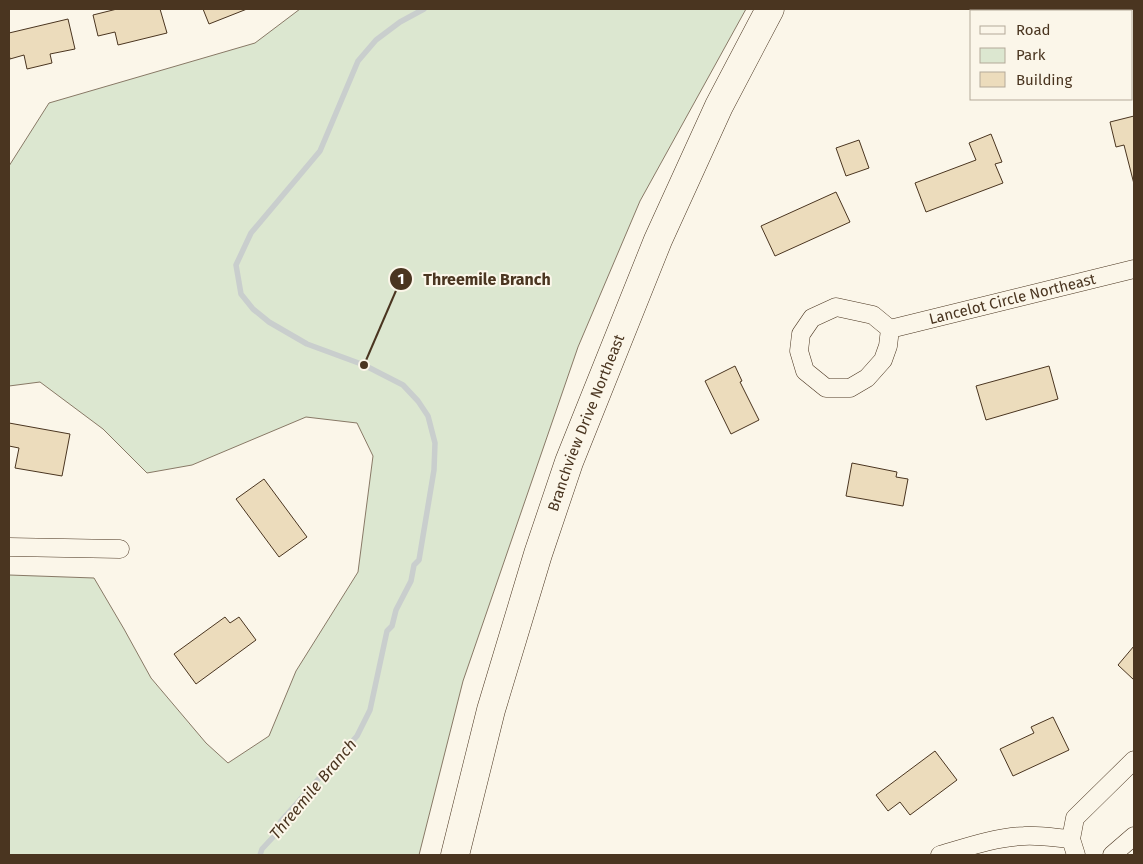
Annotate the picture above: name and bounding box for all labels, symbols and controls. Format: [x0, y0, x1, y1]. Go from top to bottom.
legend [970, 10, 1133, 100]
text: Road [1016, 21, 1051, 39]
text: Park [1016, 46, 1046, 64]
text: Building [1016, 71, 1072, 89]
callout: Threemile Branch [388, 264, 561, 295]
text: 1 [398, 270, 404, 288]
text: Threemile Branch [423, 270, 551, 289]
street label: Lancelot Circle Northeast [927, 270, 1098, 328]
street label: Branchview Drive Northeast [544, 331, 628, 514]
water label: Threemile Branch [266, 735, 360, 843]

